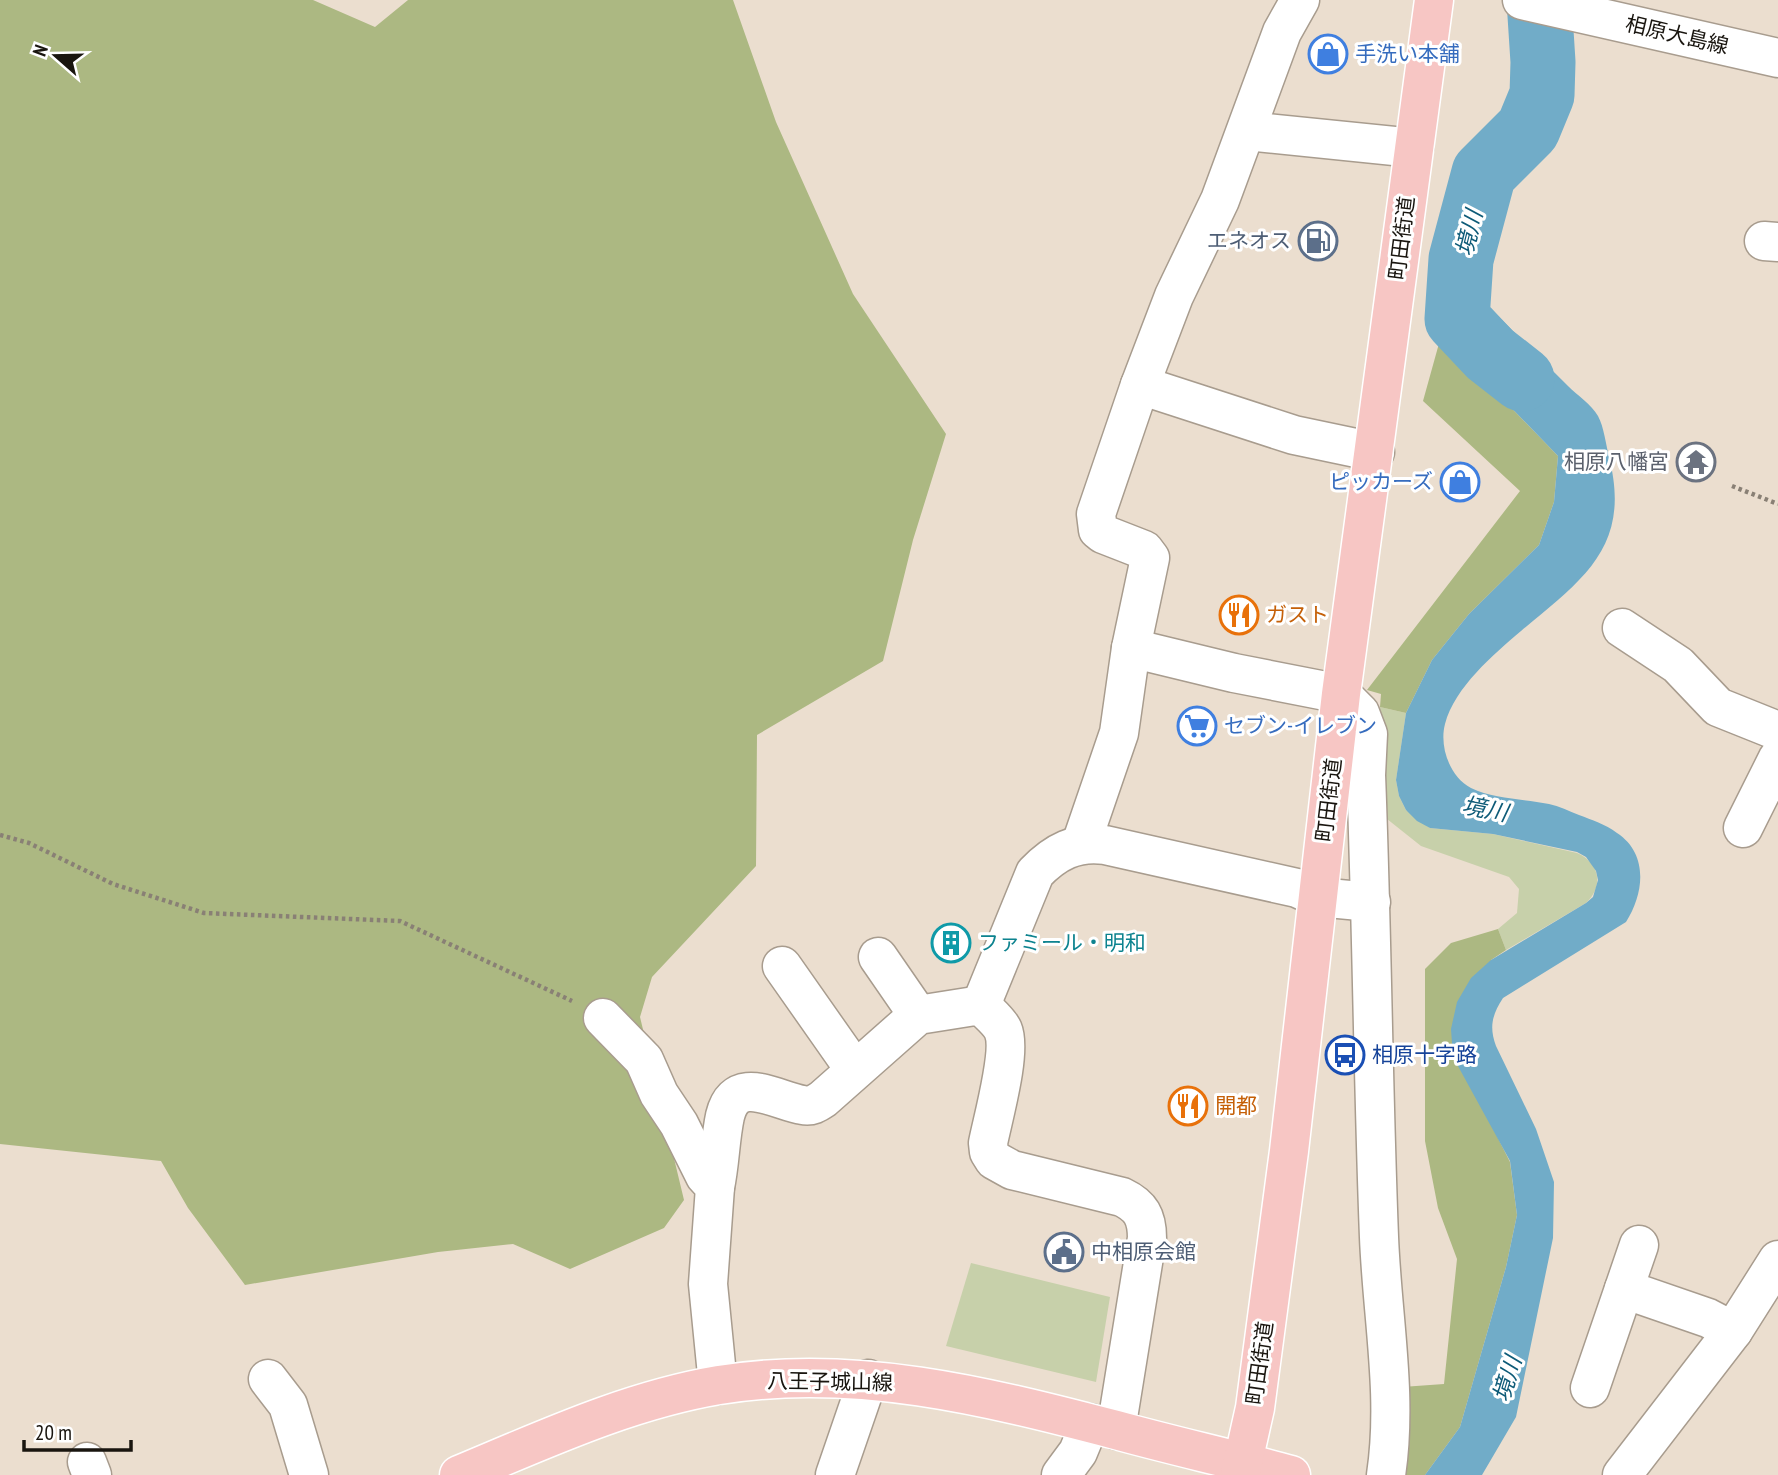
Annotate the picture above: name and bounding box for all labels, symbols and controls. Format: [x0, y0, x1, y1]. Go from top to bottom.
street label: 相原大島線 [1623, 10, 1731, 59]
north arrow [21, 21, 91, 91]
shop icon: 手洗い本舗 [1307, 33, 1349, 75]
place label: 手洗い本舗 [1355, 40, 1460, 67]
text: N [27, 41, 53, 59]
street label: 町田街道 [1383, 195, 1420, 281]
water label: 境川 [1449, 204, 1489, 259]
fuel station icon: エネオス [1297, 220, 1339, 262]
place label: エネオス [1207, 227, 1291, 254]
temple icon: 相原八幡宮 [1675, 441, 1717, 483]
place label: 相原八幡宮 [1564, 448, 1669, 475]
shop icon: ピッカーズ [1439, 461, 1481, 503]
place label: ピッカーズ [1329, 468, 1433, 495]
restaurant icon: ガスト [1218, 594, 1260, 636]
place label: ガスト [1266, 601, 1329, 628]
supermarket icon: セブン-イレブン [1176, 705, 1218, 747]
place label: セブン-イレブン [1224, 712, 1377, 739]
street label: 町田街道 [1310, 757, 1347, 843]
water label: 境川 [1460, 790, 1513, 828]
building icon: ファミール・明和 [930, 922, 972, 964]
place label: ファミール・明和 [978, 929, 1146, 956]
bus stop icon: 相原十字路 [1324, 1034, 1366, 1076]
place label: 相原十字路 [1372, 1041, 1477, 1068]
restaurant icon: 開都 [1167, 1085, 1209, 1127]
place label: 開都 [1215, 1092, 1257, 1119]
public building icon: 中相原会館 [1043, 1231, 1085, 1273]
place label: 中相原会館 [1091, 1238, 1196, 1265]
street label: 町田街道 [1240, 1319, 1279, 1406]
water label: 境川 [1486, 1350, 1528, 1405]
street label: 八王子城山線 [767, 1367, 893, 1396]
scale bar [24, 1408, 131, 1452]
text: 20 m [35, 1419, 72, 1446]

